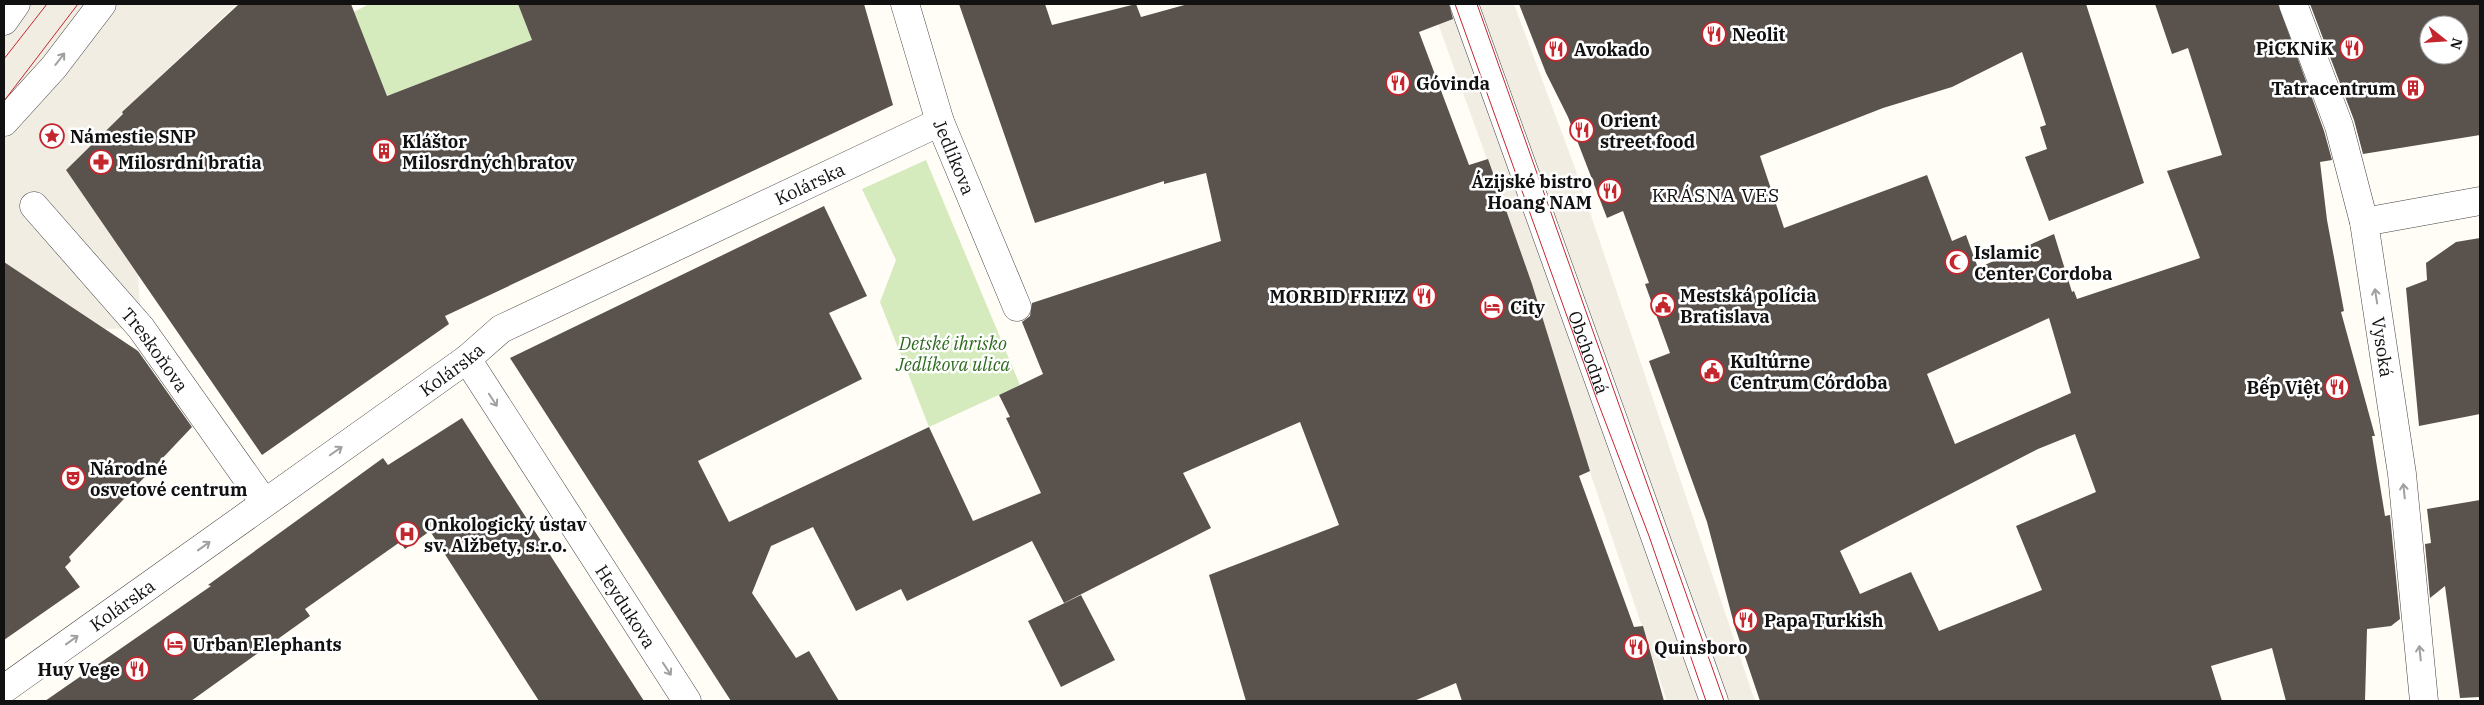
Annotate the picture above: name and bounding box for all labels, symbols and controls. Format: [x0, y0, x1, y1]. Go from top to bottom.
north arrow [2419, 15, 2469, 65]
restaurant icon: Neolit [1701, 21, 1727, 47]
place label: Neolit [1732, 23, 1786, 46]
restaurant icon: PiCKNiK [2339, 35, 2365, 61]
restaurant icon: Avokado [1543, 36, 1569, 62]
text: N [2446, 36, 2467, 52]
place label: PiCKNiK [2256, 37, 2334, 60]
place label: Avokado [1574, 38, 1650, 61]
one-way arrow [55, 52, 65, 66]
restaurant icon: Góvinda [1385, 70, 1411, 96]
place label: Góvinda [1416, 72, 1490, 95]
building icon: Tatracentrum [2400, 75, 2426, 101]
place label: Tatracentrum [2271, 77, 2397, 100]
place label: Orient street food [1600, 109, 1695, 153]
street label: Jedlíkova [929, 116, 981, 198]
restaurant icon: Orient street food [1569, 117, 1595, 143]
place icon: Námestie SNP [39, 123, 65, 149]
place label: Námestie SNP [70, 125, 196, 148]
place label: Kláštor Milosrdných bratov [402, 130, 575, 174]
building icon: Kláštor Milosrdných bratov [371, 138, 397, 164]
pharmacy icon: Milosrdní bratia [88, 149, 114, 175]
place label: Milosrdní bratia [118, 151, 262, 174]
street label: Kolárska [771, 157, 848, 210]
place label: Ázijské bistro Hoang NAM [1471, 169, 1592, 214]
restaurant icon: Ázijské bistro Hoang NAM [1597, 178, 1623, 204]
district label: KRÁSNA VES [1652, 183, 1780, 207]
place label: Islamic Center Cordoba [1974, 241, 2113, 285]
mosque icon: Islamic Center Cordoba [1944, 249, 1970, 275]
restaurant icon: MORBID FRITZ [1411, 283, 1437, 309]
place label: Mestská polícia Bratislava [1680, 284, 1817, 328]
place label: MORBID FRITZ [1269, 285, 1406, 308]
one-way arrow [2370, 288, 2380, 304]
public building icon: Mestská polícia Bratislava [1650, 292, 1676, 318]
hotel icon: City [1479, 294, 1505, 320]
place label: City [1510, 296, 1546, 319]
street label: Treskoňova [117, 303, 194, 396]
street label: Obchodná [1563, 307, 1614, 397]
street label: Vysoká [2367, 315, 2399, 379]
park label: Detské ihrisko Jedlíkova ulica [895, 332, 1010, 376]
street label: Kolárska [415, 338, 489, 401]
place label: Kultúrne Centrum Córdoba [1730, 350, 1888, 394]
public building icon: Kultúrne Centrum Córdoba [1699, 358, 1725, 384]
restaurant icon: Bếp Việt [2324, 374, 2350, 400]
place label: Bếp Việt [2247, 376, 2320, 399]
one-way arrow [488, 393, 498, 407]
one-way arrow [329, 446, 343, 456]
place label: Národné osvetové centrum [90, 457, 248, 501]
theatre icon: Národné osvetové centrum [60, 465, 86, 491]
one-way arrow [2399, 483, 2409, 499]
place label: Onkologický ústav sv. Alžbety, s.r.o. [424, 513, 587, 557]
hospital icon: Onkologický ústav sv. Alžbety, s.r.o. [394, 521, 420, 547]
one-way arrow [197, 540, 210, 551]
street label: Heydukova [591, 560, 661, 652]
street label: Kolárska [85, 574, 159, 636]
restaurant icon: Papa Turkish [1733, 607, 1759, 633]
place label: Papa Turkish [1764, 609, 1884, 632]
hotel icon: Urban Elephants [162, 631, 188, 657]
place label: Urban Elephants [192, 633, 342, 656]
restaurant icon: Quinsboro [1623, 634, 1649, 660]
one-way arrow [65, 635, 78, 646]
place label: Quinsboro [1654, 636, 1748, 659]
one-way arrow [2415, 645, 2425, 661]
restaurant icon: Huy Vege [124, 656, 150, 682]
place label: Huy Vege [38, 658, 120, 681]
one-way arrow [661, 662, 672, 676]

